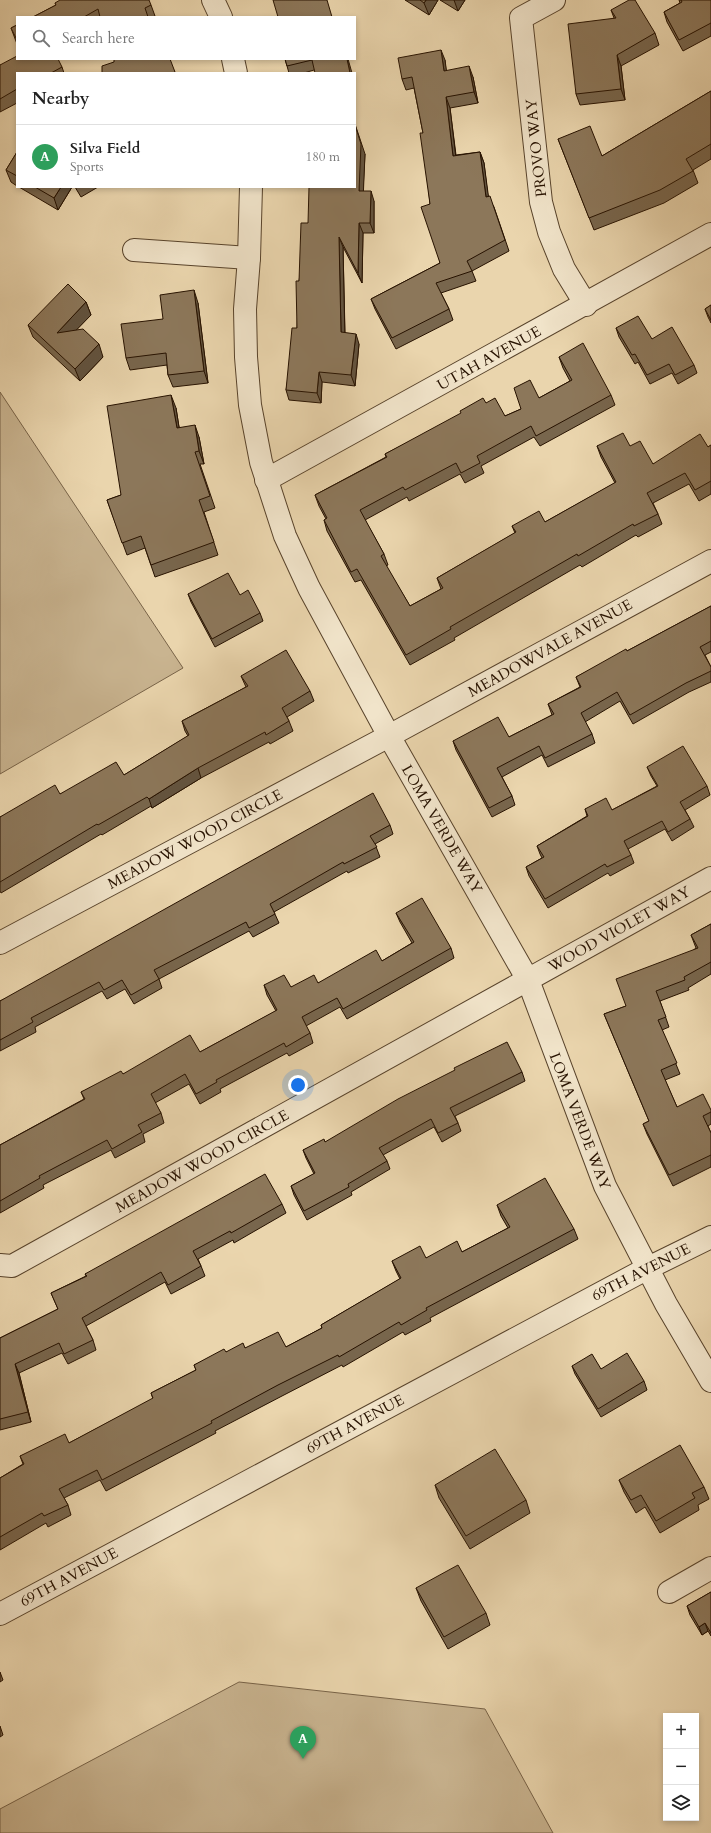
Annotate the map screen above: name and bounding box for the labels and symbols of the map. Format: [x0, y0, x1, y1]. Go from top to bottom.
street label: PROVO WAY [521, 97, 551, 198]
street label: UTAH AVENUE [434, 321, 544, 395]
street label: MEADOWVALE AVENUE [464, 594, 636, 702]
street label: LOMA VERDE WAY [397, 761, 487, 898]
street label: MEADOW WOOD CIRCLE [104, 784, 286, 894]
street label: WOOD VIOLET WAY [543, 881, 694, 977]
street label: LOMA VERDE WAY [545, 1050, 616, 1193]
your location [288, 1075, 308, 1095]
street label: MEADOW WOOD CIRCLE [112, 1105, 292, 1217]
street label: 69TH AVENUE [588, 1239, 694, 1305]
street label: 69TH AVENUE [303, 1390, 407, 1458]
street label: 69TH AVENUE [17, 1543, 121, 1611]
pin: A [290, 1726, 316, 1759]

